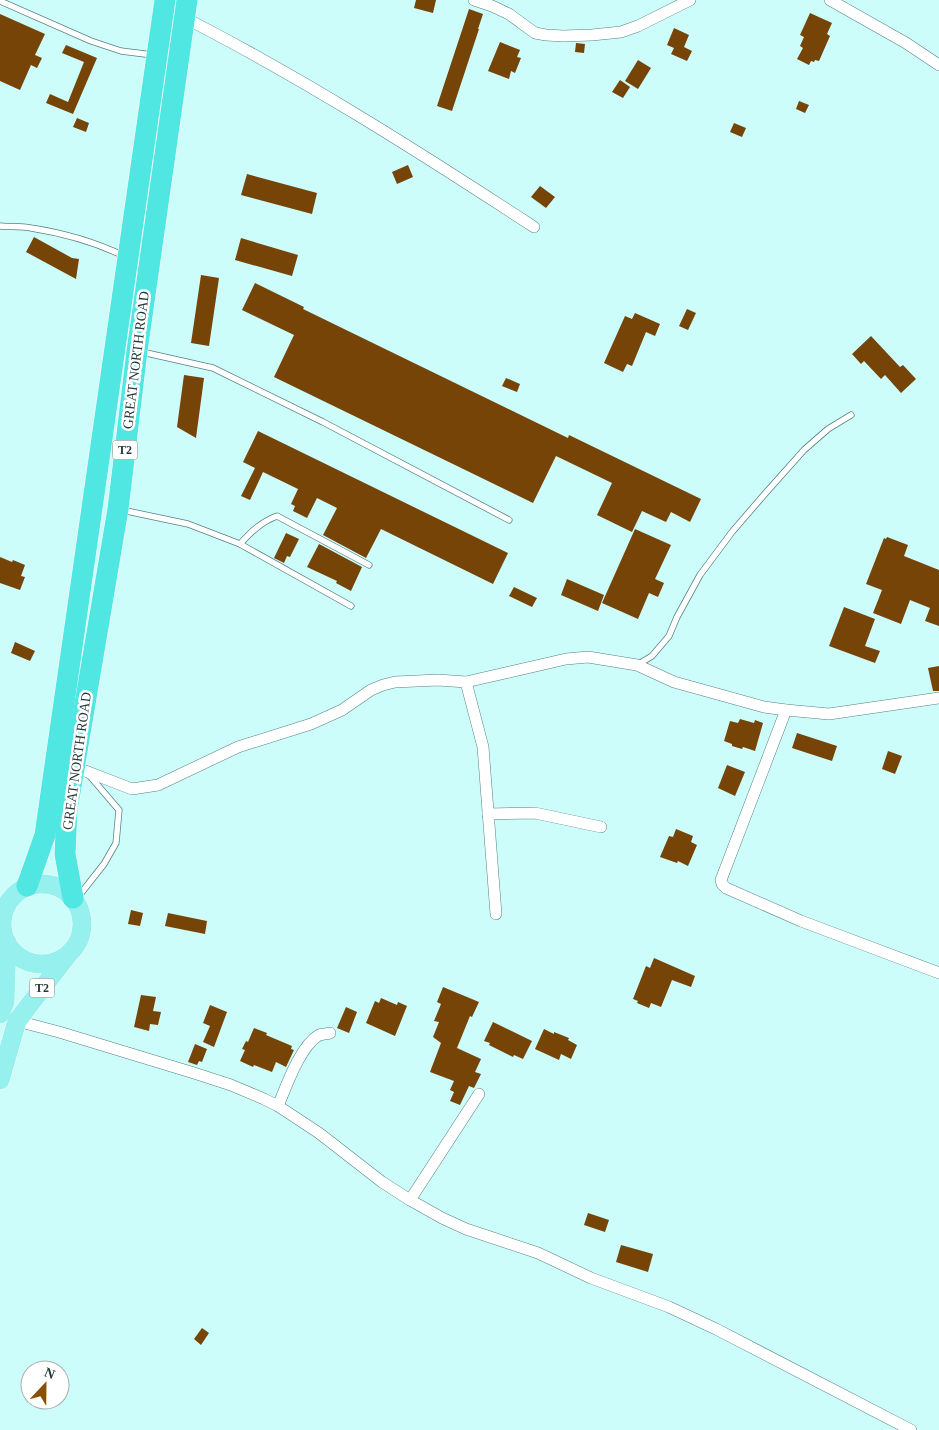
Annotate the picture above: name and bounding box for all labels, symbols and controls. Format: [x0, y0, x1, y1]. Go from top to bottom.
street label: GREAT NORTH ROAD [120, 290, 152, 430]
road number: T2 [112, 440, 138, 460]
street label: GREAT NORTH ROAD [60, 691, 94, 831]
road number: T2 [30, 978, 54, 998]
north arrow [20, 1360, 70, 1410]
text: N [42, 1365, 57, 1382]

